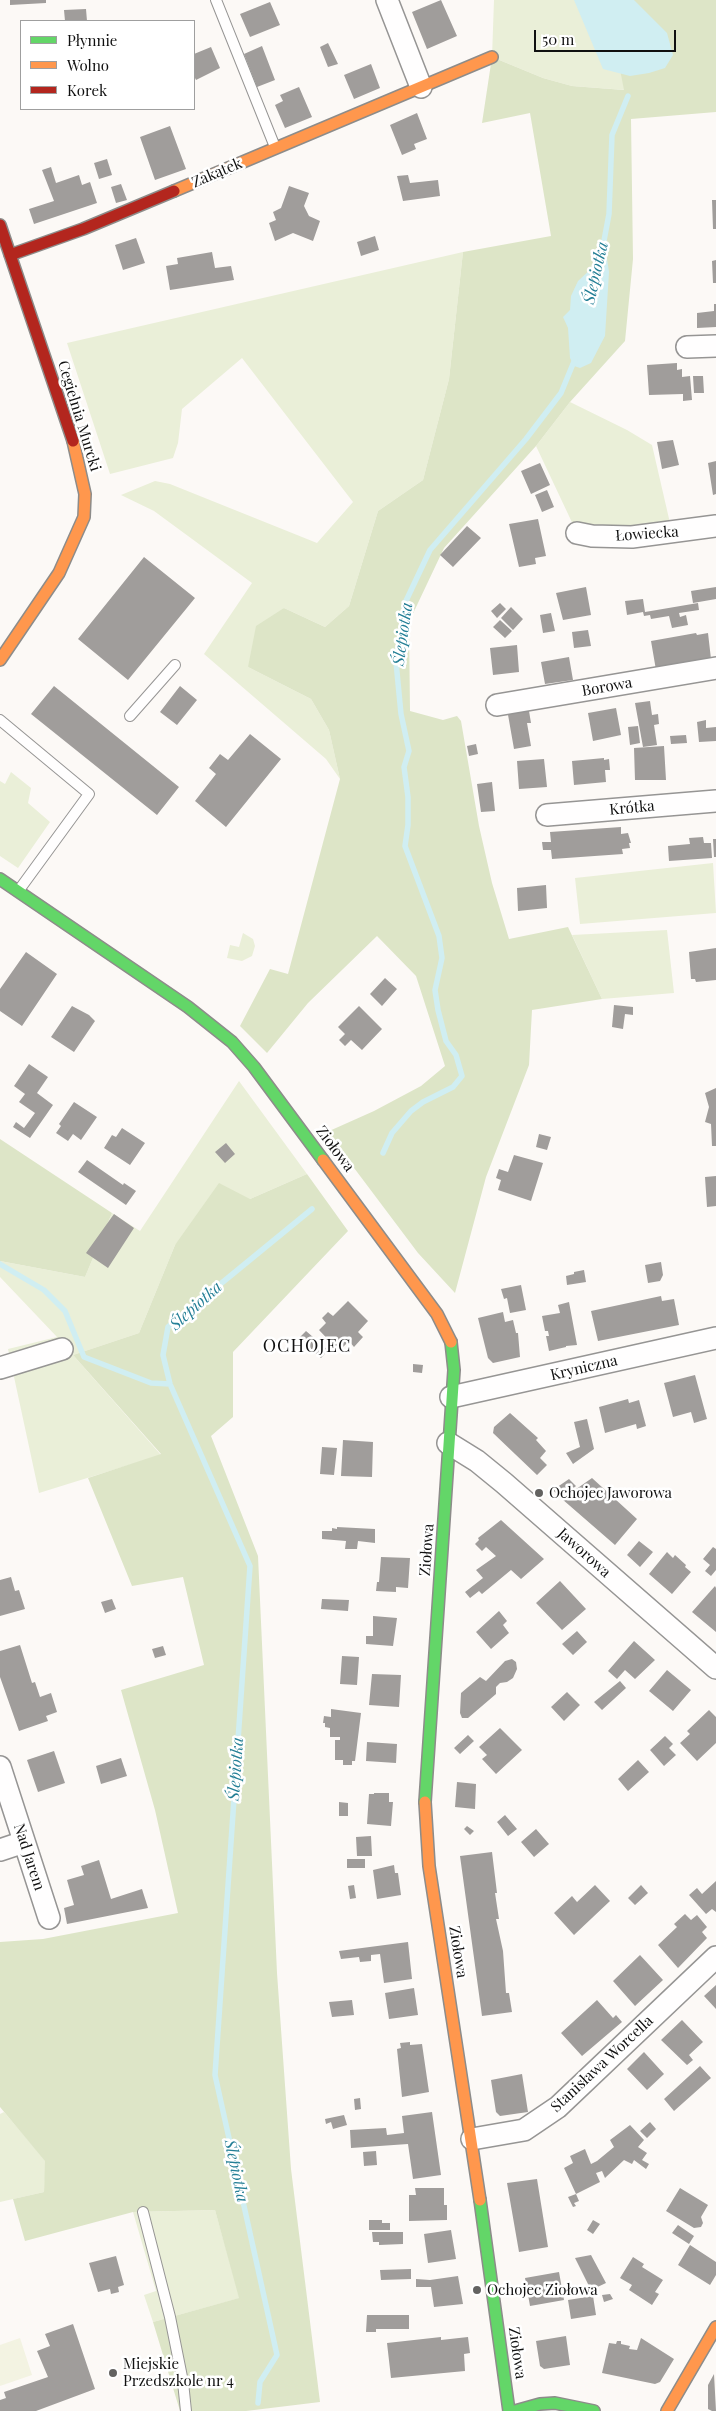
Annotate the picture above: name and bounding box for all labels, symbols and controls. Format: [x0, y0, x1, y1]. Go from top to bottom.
legend [20, 20, 195, 110]
scale bar [536, 20, 678, 52]
text: 50 m [542, 29, 574, 49]
text: Płynnie [67, 30, 117, 50]
text: Wolno [67, 55, 109, 75]
text: Korek [67, 80, 107, 100]
street label: Zakątek [189, 154, 245, 192]
water label: Ślepiotka [579, 240, 613, 306]
street label: Cegielnia Murcki [54, 359, 104, 473]
street label: Łowiecka [615, 523, 679, 545]
water label: Ślepiotka [389, 601, 417, 667]
street label: Borowa [580, 674, 634, 700]
street label: Krótka [609, 797, 655, 819]
street label: Ziołowa [312, 1123, 358, 1175]
water label: Ślepiotka [166, 1278, 226, 1334]
district label: OCHOJEC [262, 1335, 352, 1357]
street label: Kryniczna [549, 1352, 619, 1384]
place label: Ochojec Jaworowa [549, 1484, 672, 1502]
marker: Ochojec Jaworowa [533, 1487, 545, 1499]
street label: Ziołowa [416, 1523, 438, 1577]
street label: Jaworowa [554, 1525, 614, 1581]
water label: Ślepiotka [224, 1737, 248, 1801]
street label: Nad Jarem [10, 1821, 48, 1893]
street label: Ziołowa [445, 1925, 471, 1979]
street label: Stanisława Worcella [547, 2012, 657, 2116]
water label: Ślepiotka [220, 2138, 252, 2204]
place label: Ochojec Ziołowa [487, 2281, 598, 2299]
marker: Ochojec Ziołowa [471, 2284, 483, 2296]
street label: Ziołowa [504, 2326, 530, 2380]
place label: Miejskie Przedszkole nr 4 [123, 2355, 234, 2390]
marker: Miejskie Przedszkole nr 4 [107, 2367, 119, 2379]

